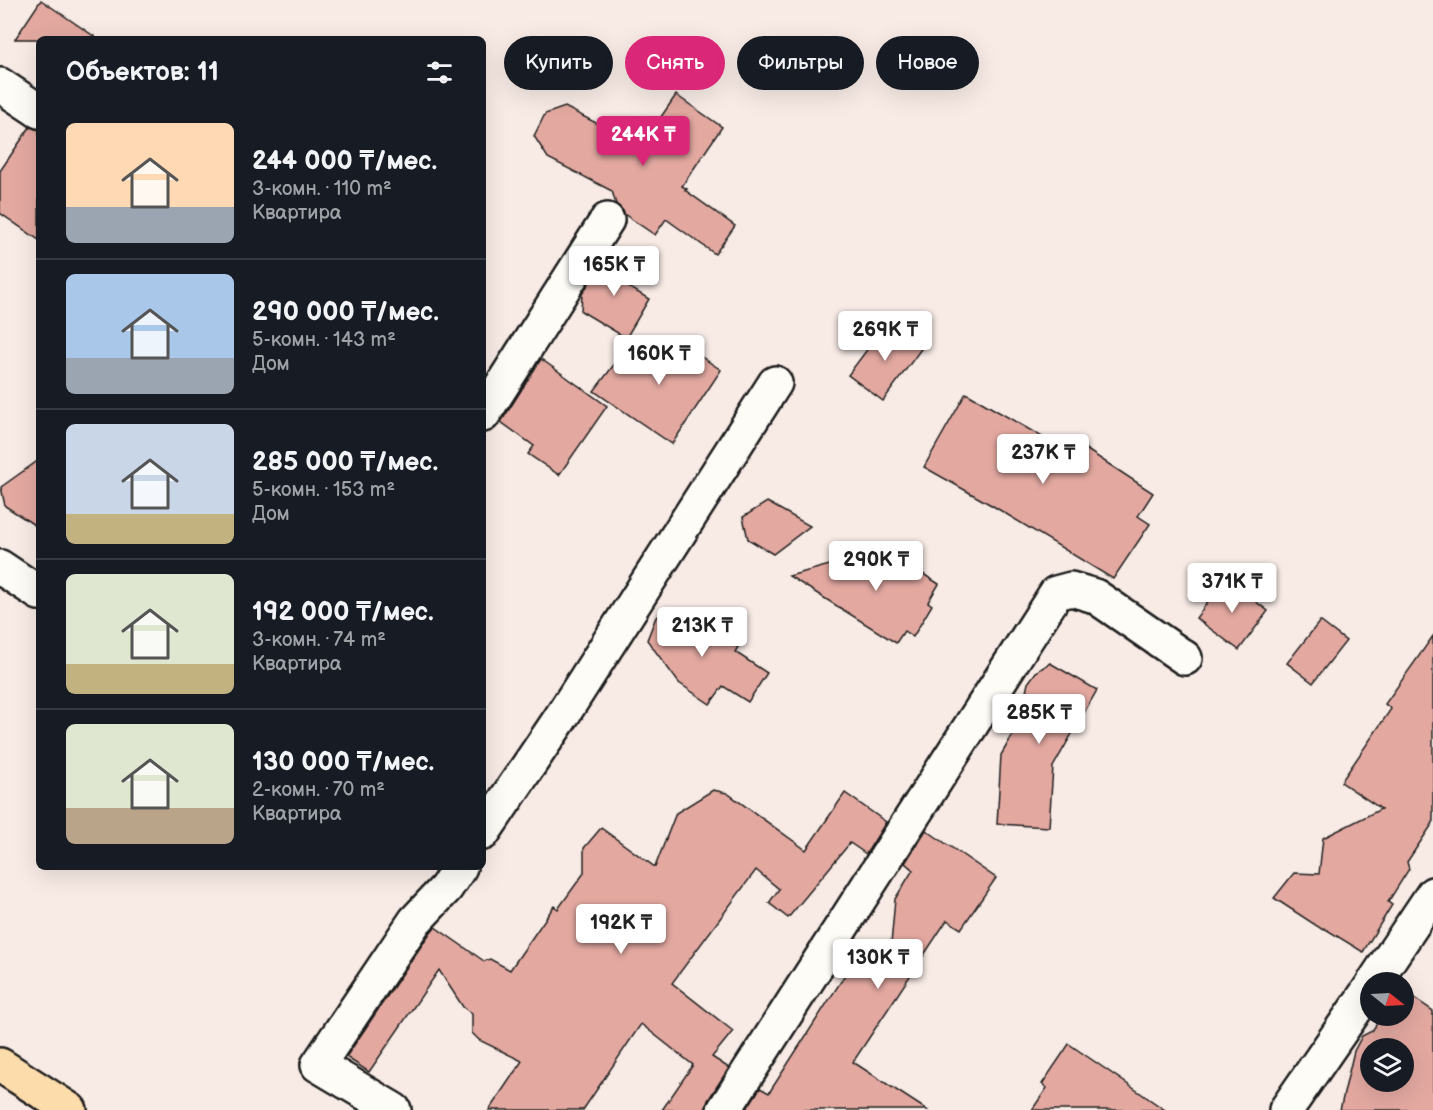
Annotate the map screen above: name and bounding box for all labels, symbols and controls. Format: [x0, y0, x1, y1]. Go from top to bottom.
chip: Купить [504, 36, 613, 90]
chip: Снять [625, 36, 725, 90]
chip: Фильтры [737, 36, 864, 90]
chip: Новое [876, 36, 979, 90]
icon: filters [423, 56, 456, 89]
text: Объектов: 11 [66, 57, 219, 88]
pin: 244K ₸ [594, 116, 692, 167]
text: 244K ₸ [611, 123, 675, 147]
text: 244 000 ₸/мес. [252, 146, 437, 177]
icon: home [114, 147, 186, 219]
text: 3-комн. · 110 m² [252, 177, 392, 201]
text: Квартира [252, 201, 342, 225]
pin: 165K ₸ [565, 246, 663, 297]
text: 165K ₸ [583, 253, 645, 277]
text: 290 000 ₸/мес. [252, 297, 439, 328]
icon: home [114, 298, 186, 370]
pin: 269K ₸ [836, 311, 934, 362]
text: 269K ₸ [852, 318, 918, 342]
text: 5-комн. · 143 m² [252, 328, 396, 352]
pin: 160K ₸ [610, 335, 708, 386]
text: 160K ₸ [628, 342, 690, 366]
text: Дом [252, 352, 290, 376]
pin: 237K ₸ [994, 434, 1092, 485]
text: 237K ₸ [1011, 441, 1075, 465]
text: 285 000 ₸/мес. [252, 447, 438, 478]
icon: home [114, 448, 186, 520]
text: 5-комн. · 153 m² [252, 478, 395, 502]
text: Дом [252, 502, 290, 526]
pin: 290K ₸ [827, 541, 925, 592]
text: 290K ₸ [843, 548, 909, 572]
pin: 371K ₸ [1183, 563, 1281, 614]
text: 371K ₸ [1201, 570, 1263, 594]
text: 192 000 ₸/мес. [252, 597, 434, 628]
icon: home [114, 598, 186, 670]
pin: 213K ₸ [653, 607, 751, 658]
text: 213K ₸ [671, 614, 733, 638]
text: 3-комн. · 74 m² [252, 628, 386, 652]
text: Квартира [252, 652, 342, 676]
pin: 285K ₸ [990, 694, 1088, 745]
text: 285K ₸ [1006, 701, 1072, 725]
text: 130 000 ₸/мес. [252, 747, 434, 778]
icon: home [114, 748, 186, 820]
text: 2-комн. · 70 m² [252, 778, 385, 802]
text: Квартира [252, 802, 342, 826]
pin: 192K ₸ [572, 904, 670, 955]
text: 192K ₸ [590, 911, 652, 935]
pin: 130K ₸ [829, 939, 927, 990]
text: 130K ₸ [847, 946, 909, 970]
north arrow [1360, 972, 1414, 1026]
map controls [1360, 972, 1414, 1092]
button: layers [1360, 1038, 1414, 1092]

